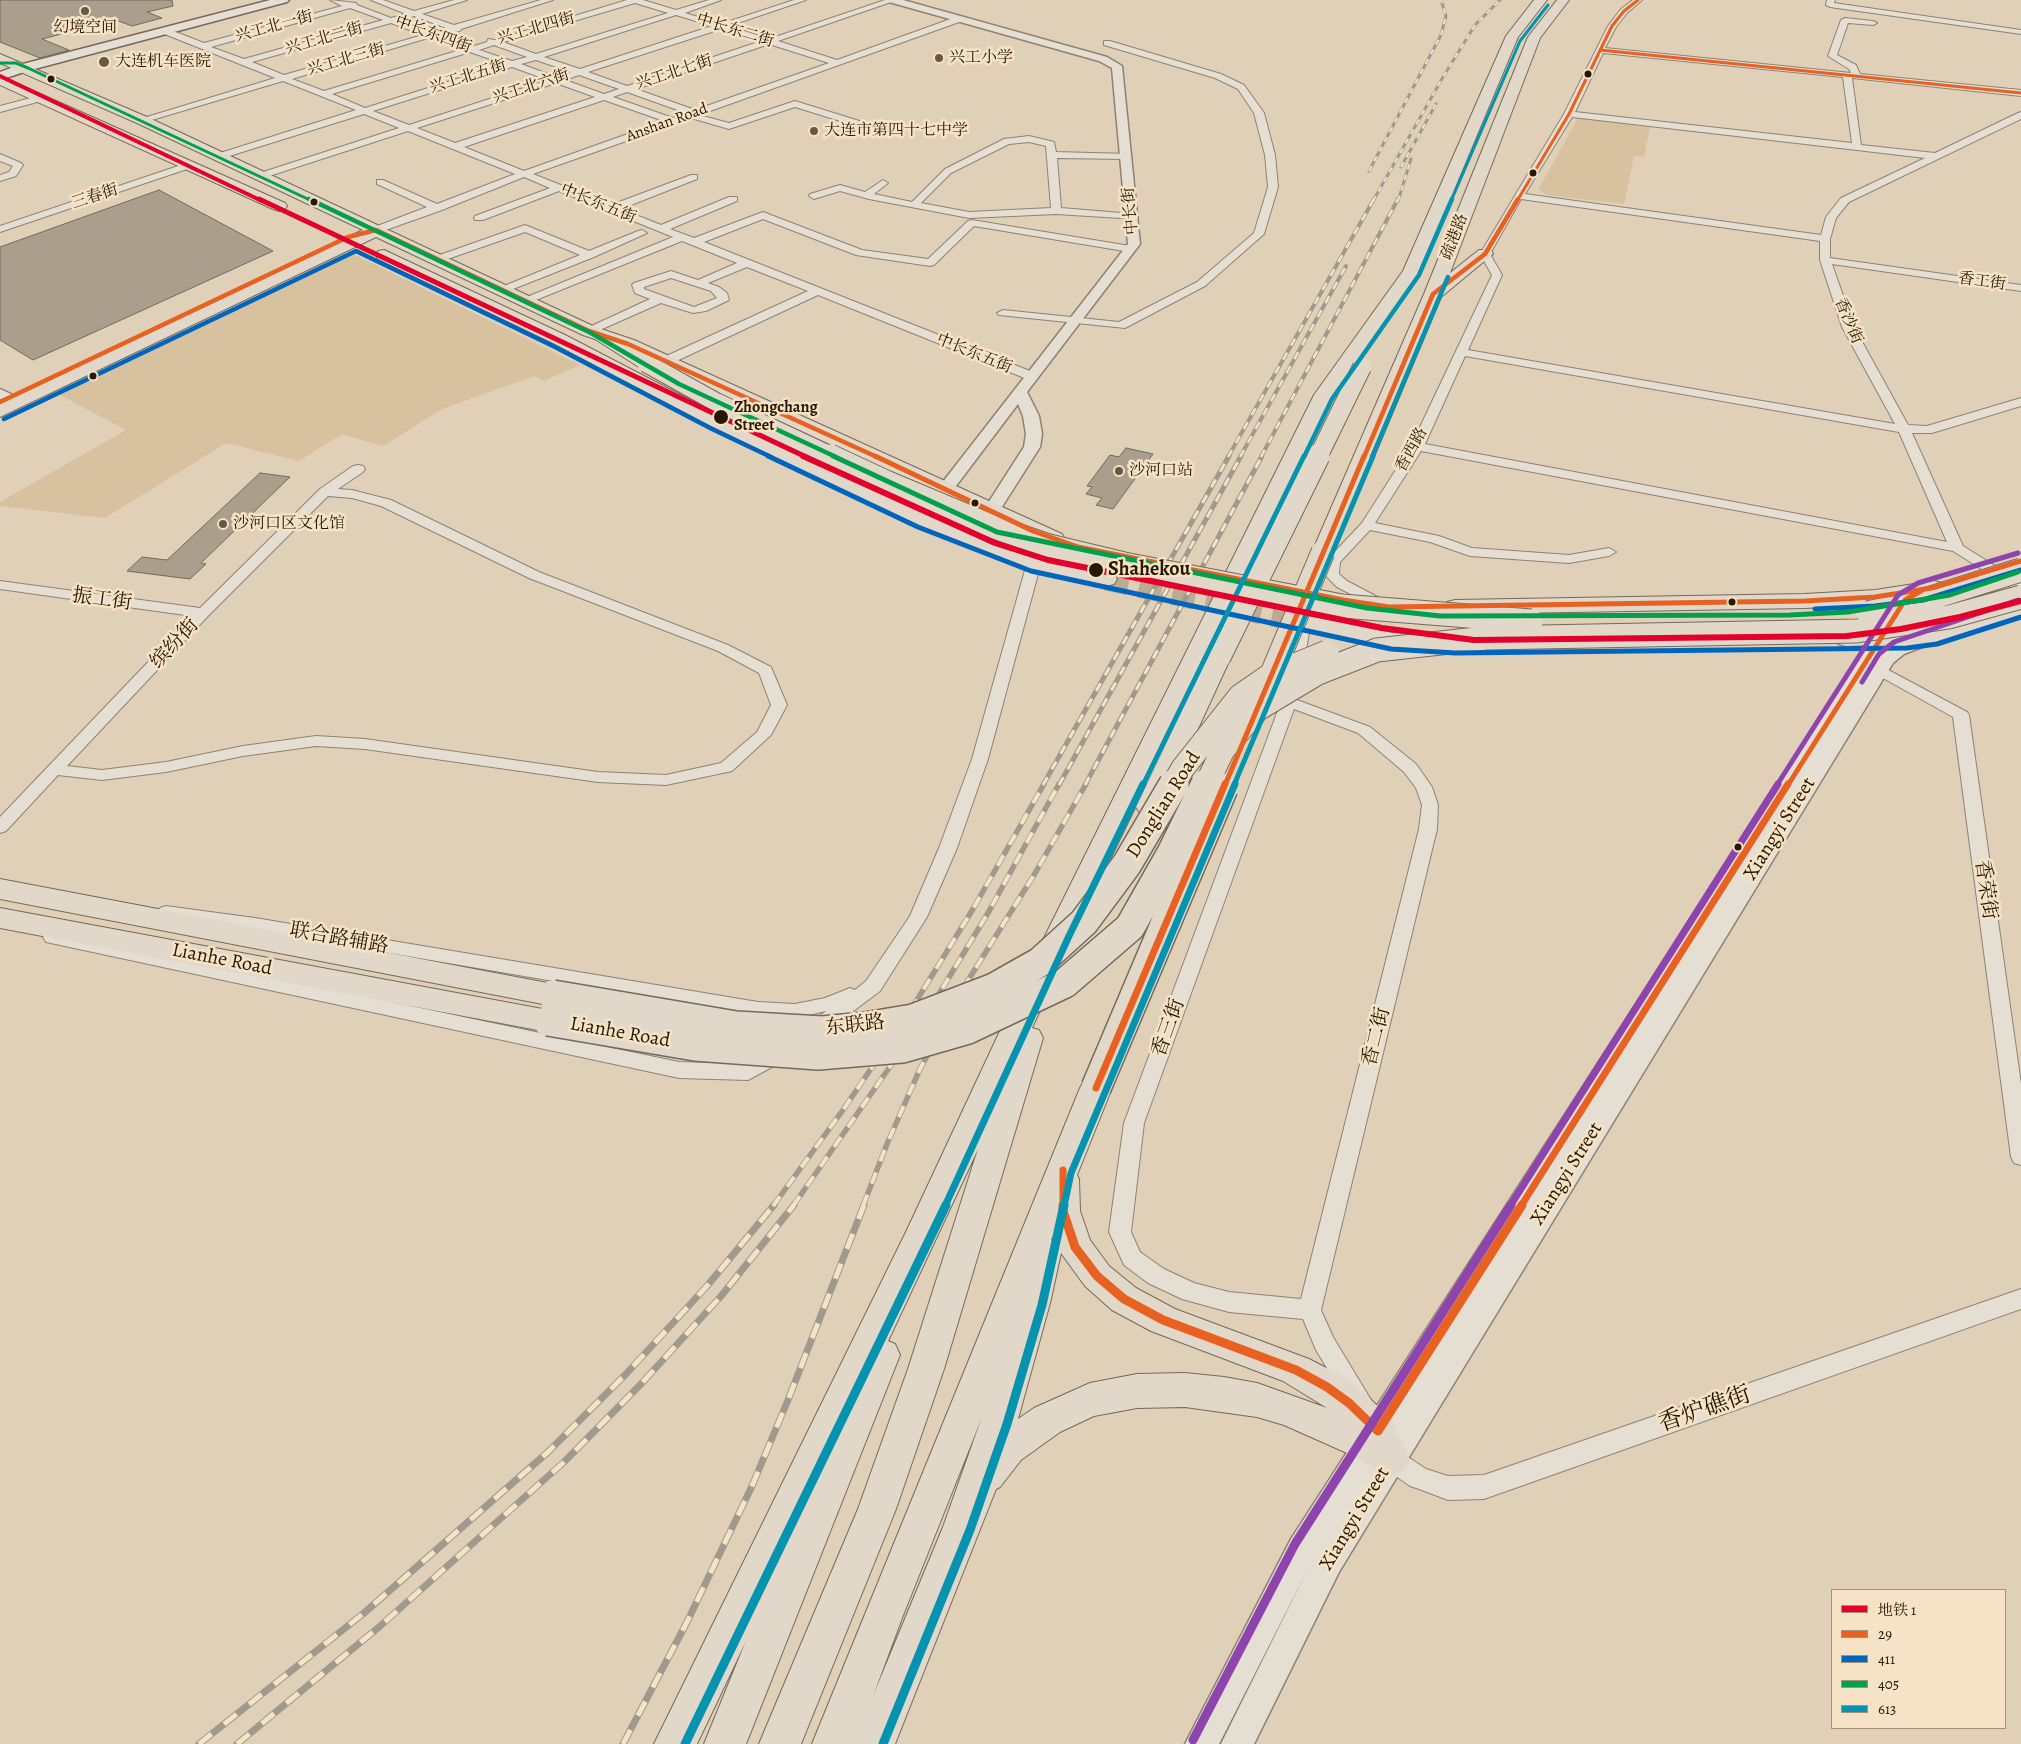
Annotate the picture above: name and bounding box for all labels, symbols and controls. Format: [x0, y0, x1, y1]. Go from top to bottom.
marker: 幻境空间 [79, 5, 91, 17]
street label: 兴工北一街 [233, 7, 315, 47]
street label: 兴工北四街 [495, 9, 577, 49]
street label: 中长东二街 [694, 10, 776, 52]
street label: 中长东四街 [392, 12, 474, 58]
place label: 幻境空间 [53, 18, 117, 38]
street label: 兴工北二街 [283, 19, 365, 59]
street label: 兴工北三街 [305, 40, 387, 80]
place label: 兴工小学 [949, 48, 1013, 68]
place label: 大连机车医院 [115, 52, 211, 72]
street label: 兴工北七街 [633, 52, 715, 94]
marker: 兴工小学 [933, 52, 945, 64]
marker: 大连机车医院 [97, 55, 111, 69]
street label: 兴工北五街 [427, 56, 509, 98]
street label: 兴工北六街 [490, 66, 572, 108]
unlabelled marker [1583, 69, 1593, 79]
unlabelled marker [46, 74, 56, 84]
street label: Anshan Road [624, 99, 710, 147]
place label: 大连市第四十七中学 [824, 121, 968, 141]
marker: 大连市第四十七中学 [808, 125, 820, 137]
unlabelled marker [1528, 168, 1538, 178]
street label: 三春街 [69, 180, 121, 214]
street label: 中长东五街 [557, 180, 639, 228]
street label: 中长街 [1119, 186, 1143, 236]
unlabelled marker [309, 197, 319, 207]
street label: 疏港路 [1437, 211, 1473, 263]
street label: 香工街 [1957, 269, 2007, 295]
street label: 香沙街 [1830, 295, 1866, 347]
street label: 中长东五街 [933, 330, 1015, 378]
unlabelled marker [88, 371, 98, 381]
place label: Zhongchang Street [734, 398, 818, 436]
marker: Zhongchang Street [712, 408, 730, 426]
street label: 香西路 [1392, 424, 1432, 476]
place label: 沙河口站 [1129, 461, 1193, 481]
marker: 沙河口站 [1113, 465, 1125, 477]
unlabelled marker [970, 498, 980, 508]
place label: 沙河口区文化馆 [233, 514, 345, 534]
marker: 沙河口区文化馆 [217, 518, 229, 530]
place label: Shahekou [1108, 558, 1190, 582]
marker: Shahekou [1087, 561, 1105, 579]
street label: 振工街 [71, 584, 133, 616]
unlabelled marker [1727, 597, 1737, 607]
street label: 缤纷街 [146, 614, 204, 674]
street label: Donglian Road [1122, 747, 1206, 863]
street label: Xiangyi Street [1739, 773, 1821, 885]
unlabelled marker [1733, 842, 1743, 852]
street label: 香荣街 [1969, 859, 2001, 921]
street label: 联合路辅路 [288, 918, 390, 960]
street label: Lianhe Road [170, 939, 274, 981]
street label: 香三街 [1147, 996, 1191, 1060]
street label: 香二街 [1358, 1005, 1396, 1069]
street label: 东联路 [824, 1011, 886, 1041]
street label: Lianhe Road [568, 1012, 672, 1054]
street label: Xiangyi Street [1526, 1118, 1608, 1230]
street label: 香炉礁街 [1655, 1381, 1755, 1439]
street label: Xiangyi Street [1315, 1463, 1395, 1575]
legend [1831, 1589, 2006, 1729]
text: 地铁 1 [1878, 1600, 1916, 1620]
text: 29 [1878, 1624, 1892, 1644]
text: 411 [1878, 1649, 1895, 1669]
text: 405 [1878, 1674, 1899, 1694]
text: 613 [1878, 1699, 1896, 1719]

